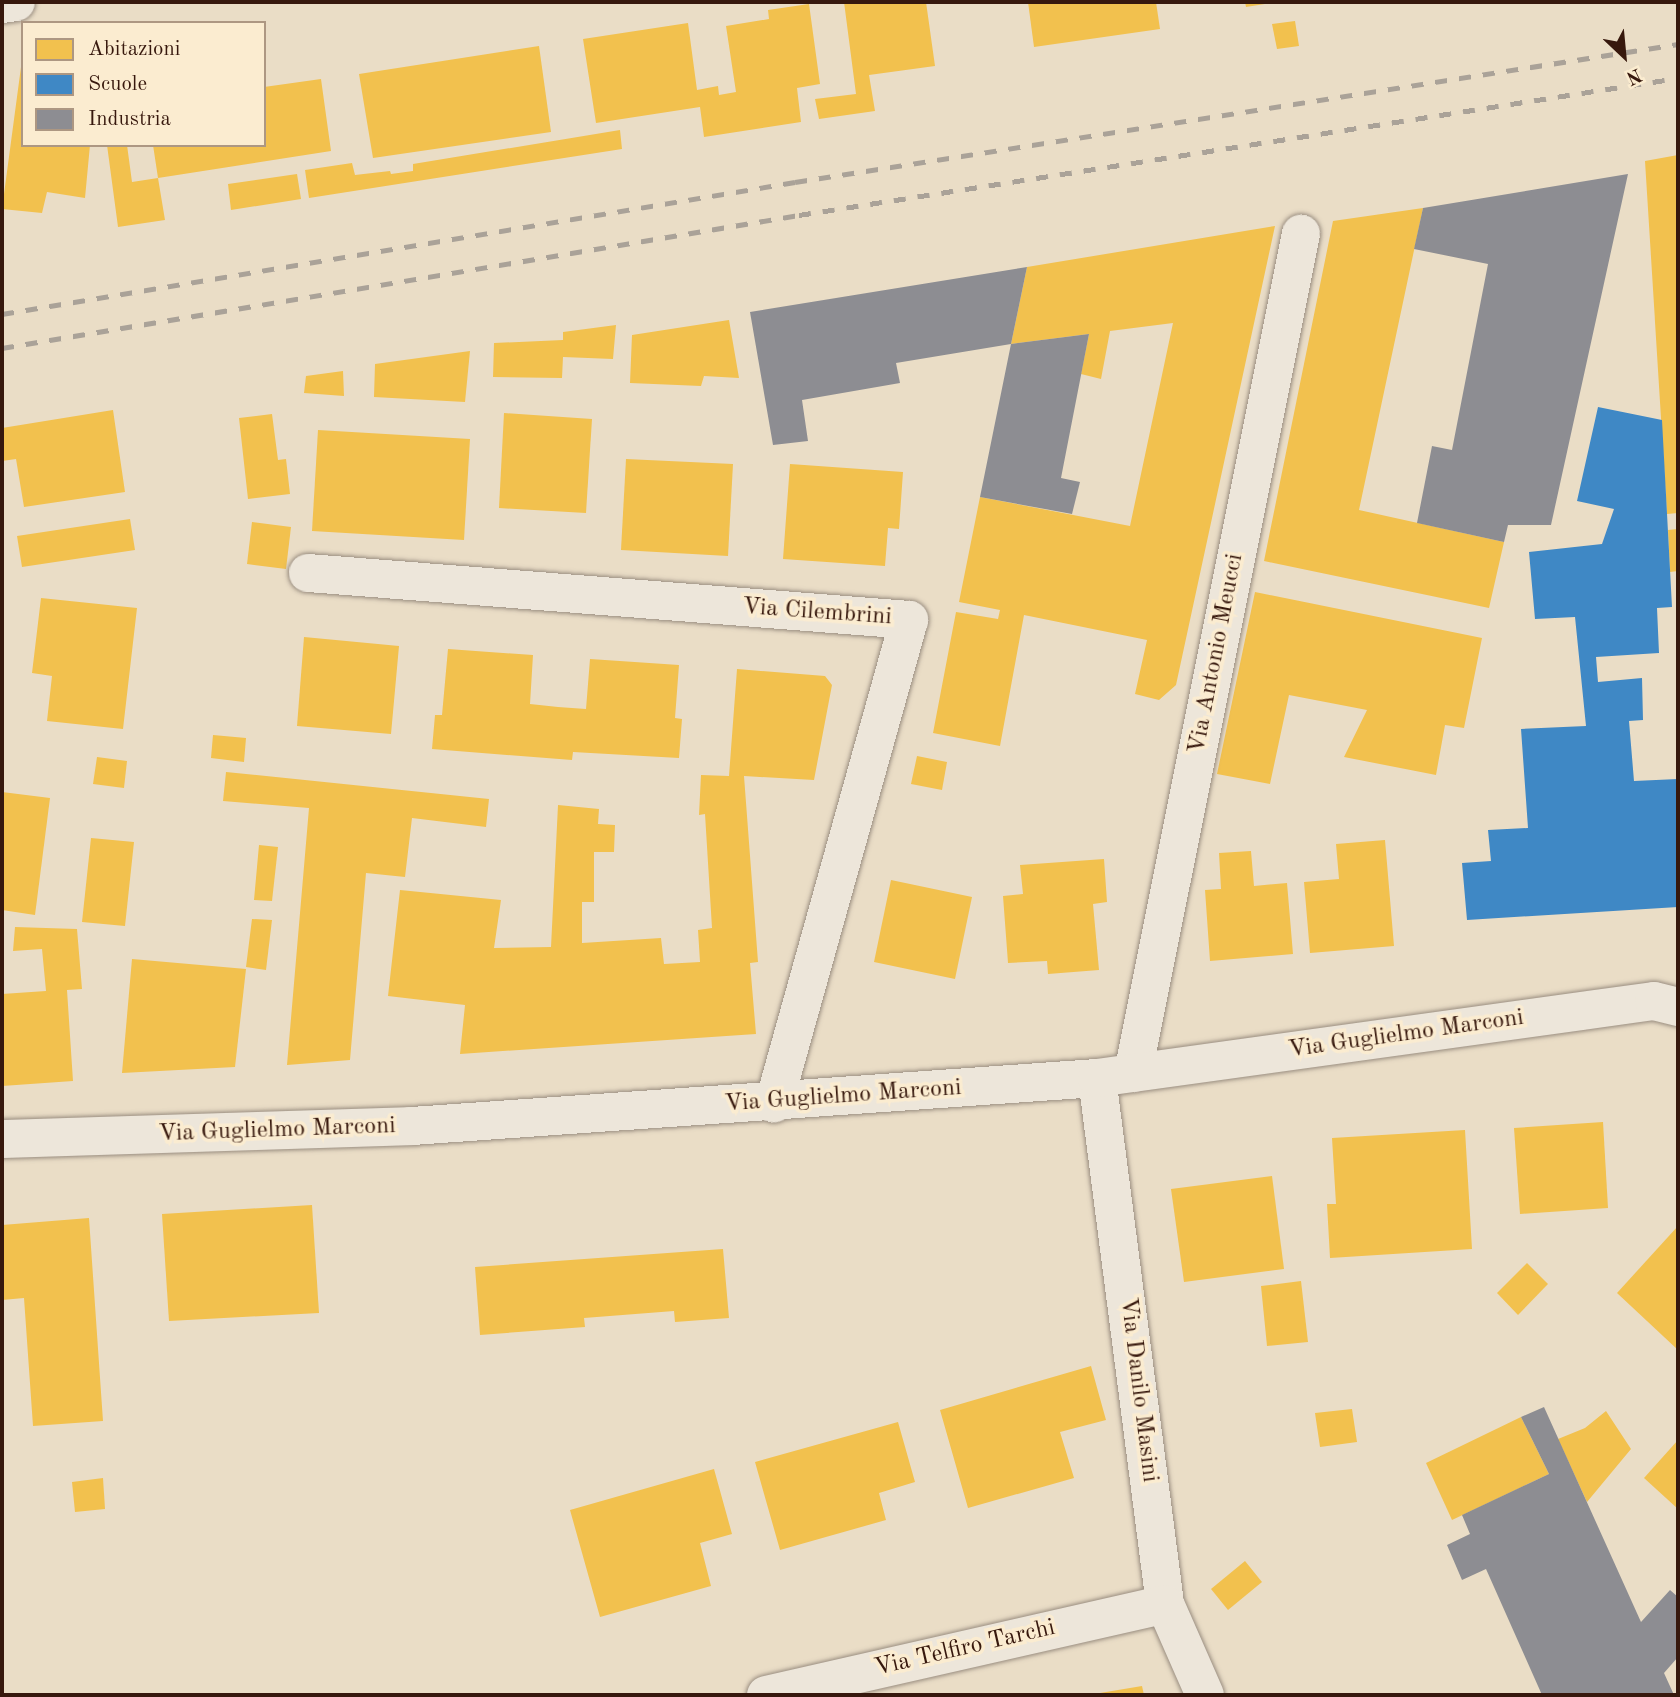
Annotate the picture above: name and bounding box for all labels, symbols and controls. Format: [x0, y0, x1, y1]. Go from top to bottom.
legend [21, 21, 266, 147]
north arrow [1589, 21, 1659, 91]
text: Abitazioni [88, 39, 181, 60]
text: N [1623, 64, 1644, 87]
text: Scuole [88, 74, 147, 95]
text: Industria [88, 109, 171, 130]
street label: Via Antonio Meucci [1183, 551, 1251, 757]
street label: Via Cilembrini [741, 593, 893, 633]
street label: Via Guglielmo Marconi [1286, 1004, 1526, 1066]
street label: Via Guglielmo Marconi [724, 1074, 962, 1120]
street label: Via Guglielmo Marconi [158, 1112, 396, 1150]
street label: Via Danilo Masini [1112, 1296, 1164, 1484]
street label: Via Telfiro Tarchi [872, 1614, 1058, 1684]

